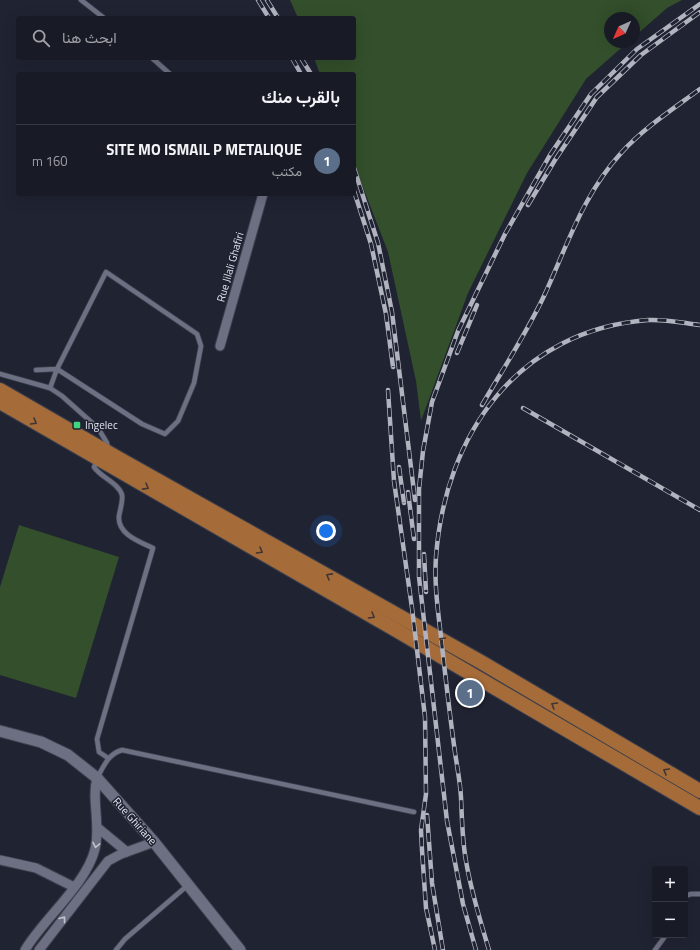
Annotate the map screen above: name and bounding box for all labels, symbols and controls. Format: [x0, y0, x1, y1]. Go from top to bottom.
north arrow [604, 12, 640, 48]
search box [16, 16, 356, 60]
text: ابحث هنا [62, 26, 117, 49]
icon: search [30, 27, 52, 49]
text: بالقرب منك [262, 84, 340, 110]
text: SITE MO ISMAIL P METALIQUE [106, 138, 302, 161]
text: 160 m [32, 151, 68, 171]
text: 1 [323, 151, 331, 171]
text: مكتب [272, 161, 302, 181]
street label: Rue Jilali Ghafiri [212, 230, 248, 304]
place label: Ingelec [85, 417, 118, 433]
one-way arrow [30, 418, 37, 425]
marker: Ingelec [72, 420, 82, 430]
one-way arrow [142, 482, 150, 489]
your location [316, 521, 336, 541]
one-way arrow [256, 546, 263, 553]
one-way arrow [326, 573, 333, 580]
one-way arrow [368, 611, 375, 618]
one-way arrow [439, 637, 446, 644]
pin: 1 [457, 678, 483, 708]
one-way arrow [551, 703, 558, 710]
one-way arrow [663, 769, 670, 776]
street label: Rue Ghiriane [109, 794, 161, 849]
one-way arrow [92, 841, 100, 848]
map controls [652, 866, 688, 938]
button: + [652, 866, 688, 902]
button: − [652, 902, 688, 938]
one-way arrow [58, 916, 65, 923]

